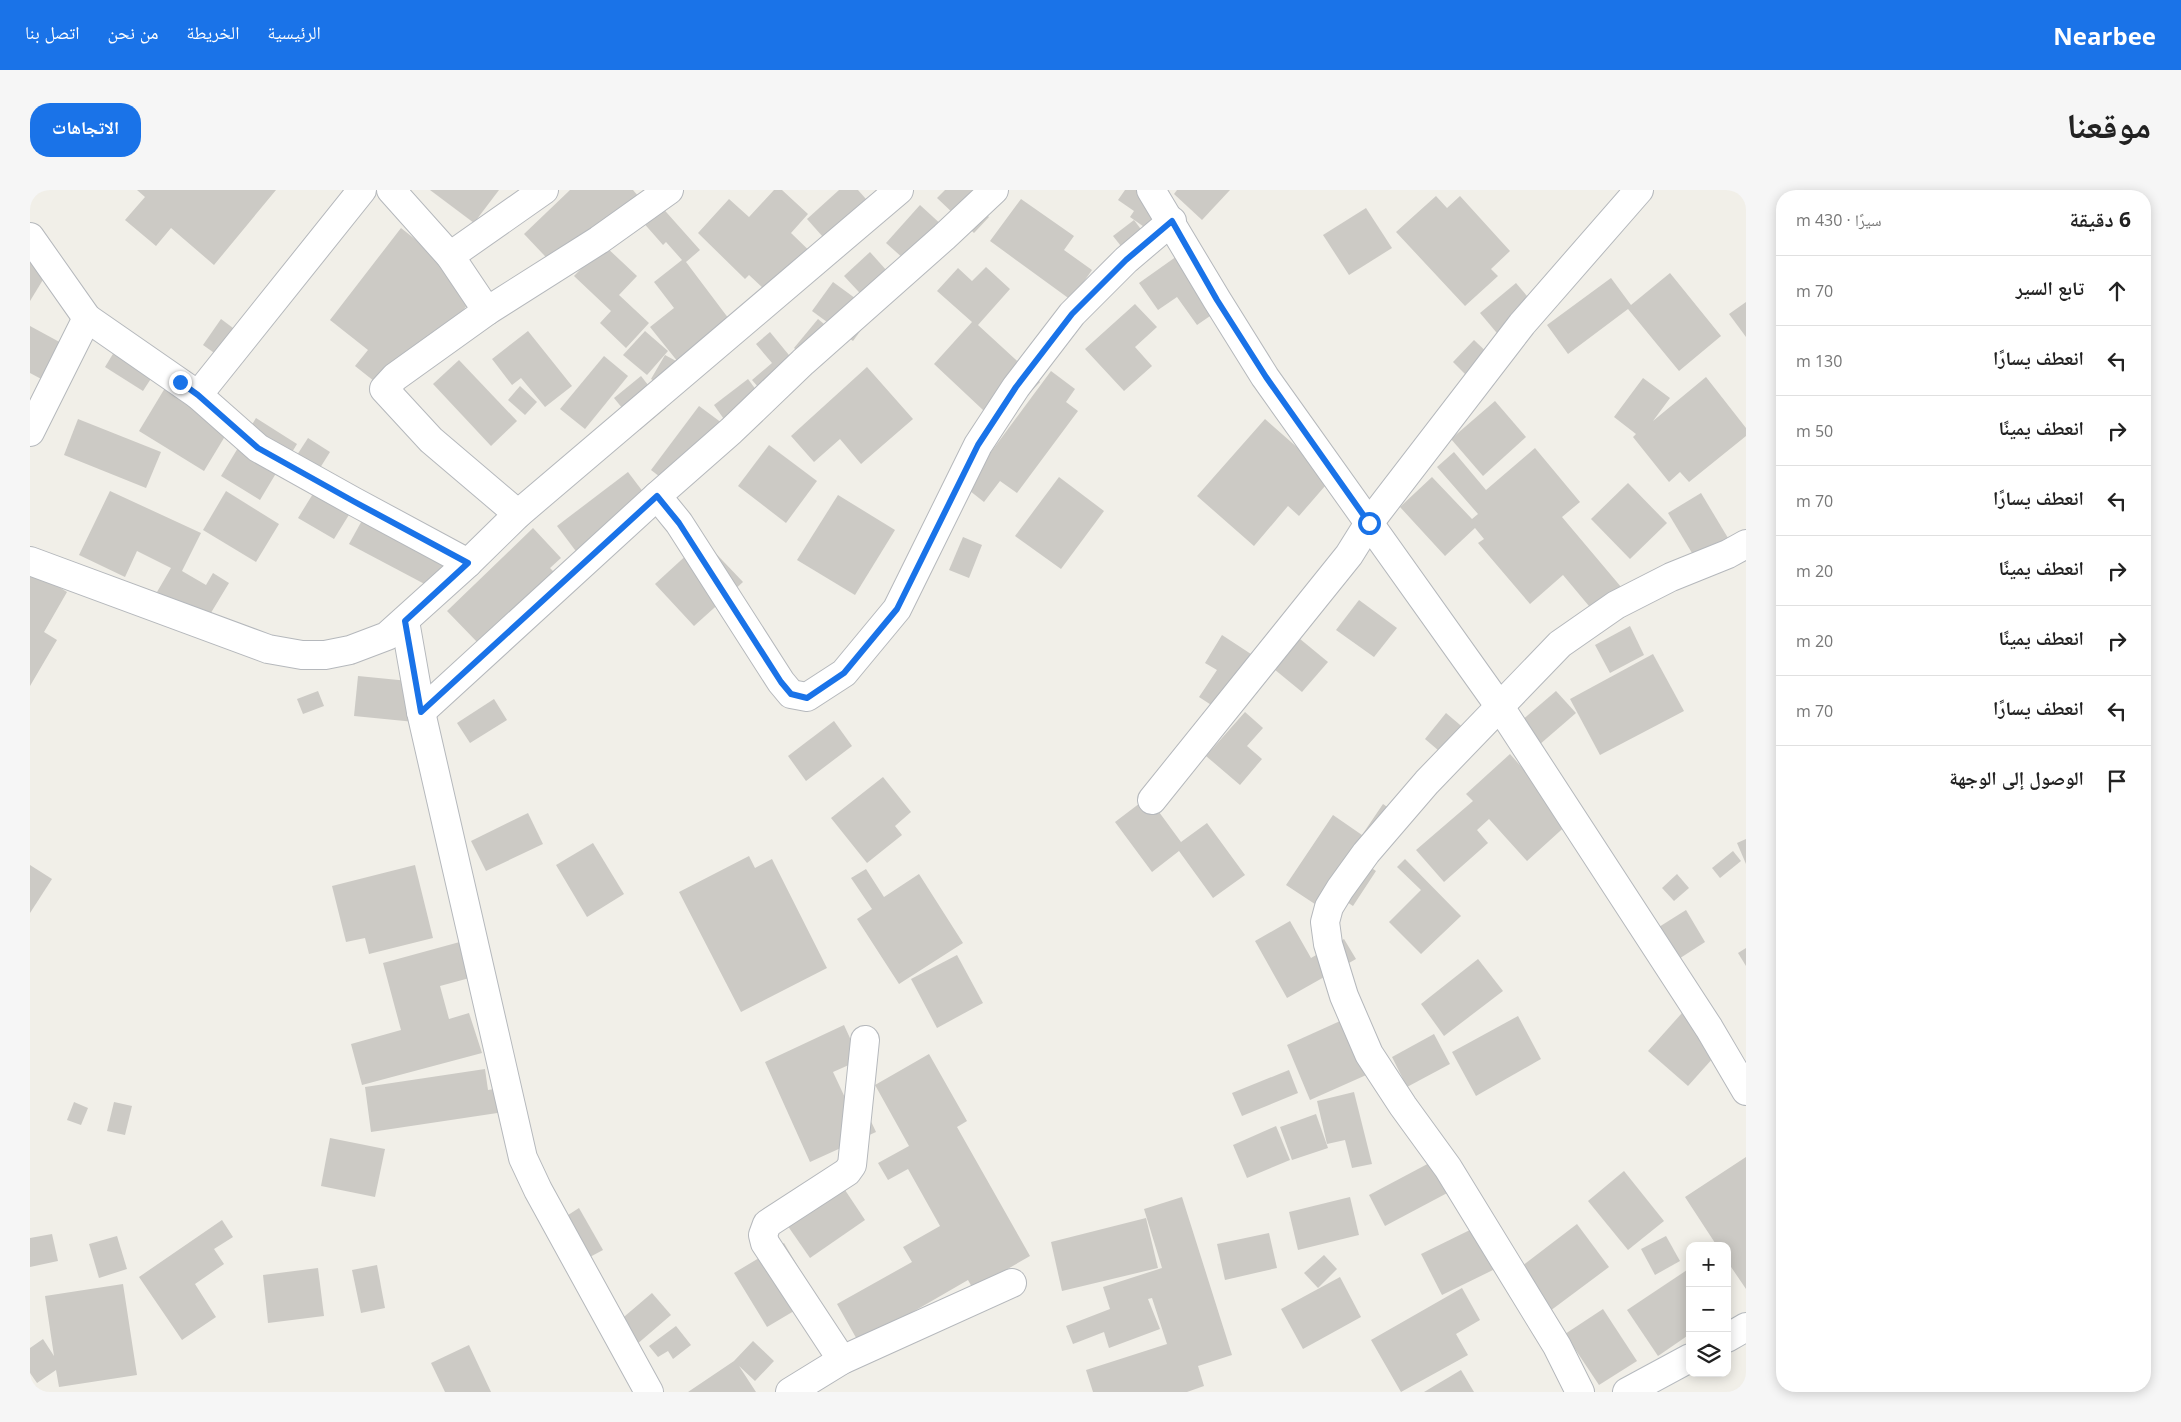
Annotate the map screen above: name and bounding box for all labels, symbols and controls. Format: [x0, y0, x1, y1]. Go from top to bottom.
text: Nearbee [2053, 19, 2156, 52]
text: اتصل بنا [25, 20, 80, 44]
text: من نحن [108, 20, 158, 44]
text: الخريطة [186, 20, 239, 44]
text: الرئيسية [267, 20, 321, 44]
text: موقعنا [2066, 101, 2151, 148]
button: الاتجاهات [30, 103, 141, 157]
text: 6 دقيقة [2069, 205, 2131, 233]
text: سيرًا · 430 m [1796, 209, 1882, 231]
text: تابع السير [2016, 275, 2084, 301]
icon: ahead [2103, 277, 2131, 305]
text: 70 m [1796, 280, 1833, 302]
text: انعطف يسارًا [1993, 345, 2084, 371]
icon: left [2103, 347, 2131, 375]
text: 130 m [1796, 350, 1842, 372]
route end [169, 371, 192, 394]
text: انعطف يمينًا [1998, 415, 2084, 441]
icon: right [2103, 417, 2131, 445]
text: 50 m [1796, 420, 1833, 442]
text: انعطف يسارًا [1993, 485, 2084, 511]
icon: left [2103, 487, 2131, 515]
text: 70 m [1796, 490, 1833, 512]
route start [1358, 512, 1381, 535]
text: انعطف يمينًا [1998, 555, 2084, 581]
icon: right [2103, 557, 2131, 585]
text: 20 m [1796, 560, 1833, 582]
text: انعطف يمينًا [1998, 625, 2084, 651]
icon: right [2103, 627, 2131, 655]
text: 20 m [1796, 630, 1833, 652]
text: انعطف يسارًا [1993, 695, 2084, 721]
icon: left [2103, 697, 2131, 725]
text: 70 m [1796, 700, 1833, 722]
text: الوصول إلى الوجهة [1949, 765, 2084, 791]
icon: arrive [2103, 767, 2131, 795]
map controls [1686, 1242, 1731, 1377]
button: + [1686, 1242, 1731, 1287]
button: − [1686, 1287, 1731, 1332]
button: layers [1686, 1332, 1731, 1377]

